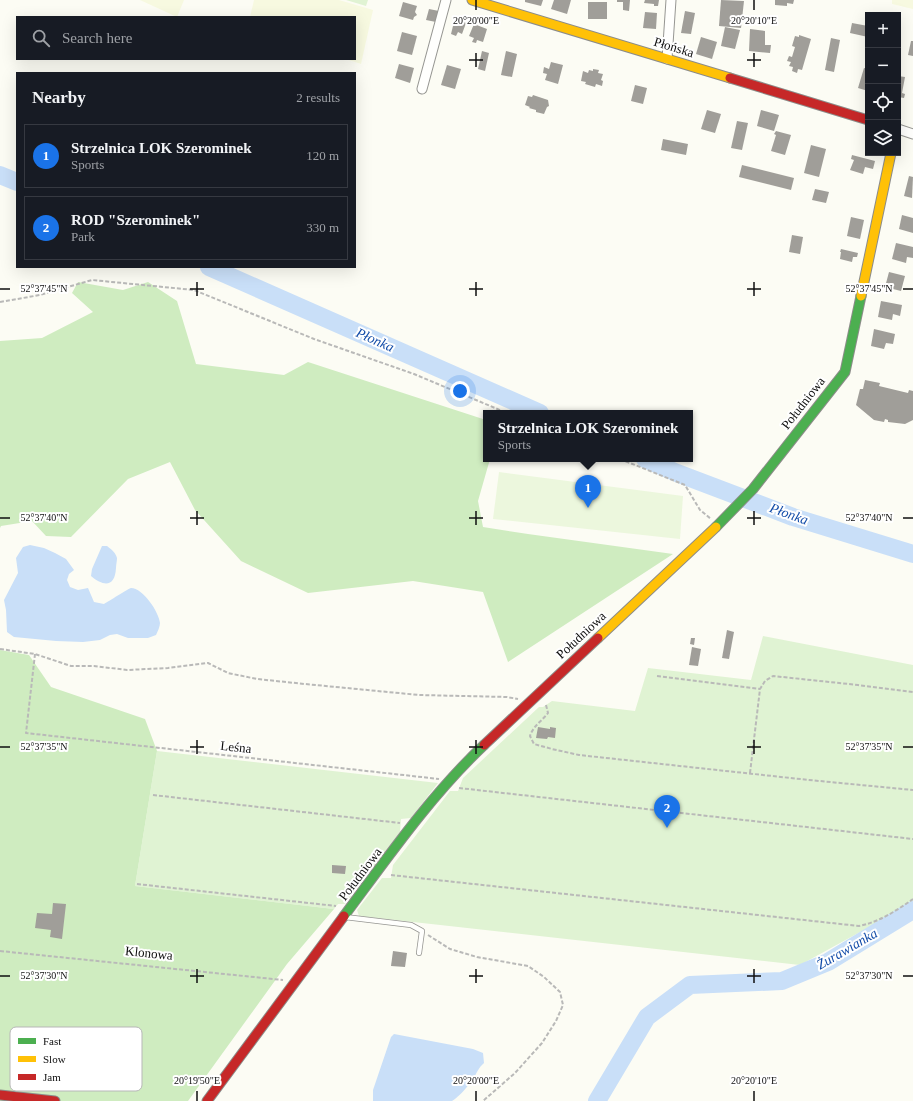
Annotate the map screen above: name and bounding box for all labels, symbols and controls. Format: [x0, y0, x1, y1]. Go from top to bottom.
map controls [865, 12, 901, 156]
button: + [865, 12, 901, 48]
text: 20°20'00"E [453, 15, 499, 26]
text: 20°20'10"E [731, 15, 777, 26]
search box [16, 16, 356, 60]
icon: search [30, 27, 52, 49]
text: Search here [62, 30, 132, 46]
street label: Płońska [652, 34, 696, 60]
button: − [865, 48, 901, 84]
button: locate [865, 84, 901, 120]
text: Nearby [32, 88, 86, 107]
text: 2 results [296, 90, 340, 105]
button: layers [865, 120, 901, 156]
text: Strzelnica LOK Szerominek [71, 140, 252, 156]
text: 1 [43, 148, 49, 163]
text: 120 m [306, 148, 339, 163]
text: Sports [71, 157, 104, 172]
text: ROD "Szerominek" [71, 212, 200, 228]
text: 2 [43, 220, 49, 235]
text: 330 m [306, 220, 339, 235]
text: Park [71, 229, 95, 244]
text: 52°37'45"N [20, 283, 68, 294]
text: 52°37'45"N [845, 283, 893, 294]
water label: Płonka [353, 325, 396, 355]
street label: Południowa [778, 374, 828, 432]
your location [450, 381, 470, 401]
popup [483, 410, 693, 462]
text: Strzelnica LOK Szerominek [498, 420, 678, 436]
text: Sports [498, 437, 531, 452]
pin: 1 [575, 475, 601, 508]
water label: Płonka [767, 500, 810, 528]
text: 52°37'40"N [20, 512, 68, 523]
text: 52°37'40"N [845, 512, 893, 523]
street label: Południowa [553, 608, 609, 662]
street label: Leśna [220, 738, 252, 756]
text: 52°37'35"N [20, 741, 68, 752]
text: 52°37'35"N [845, 741, 893, 752]
pin: 2 [654, 795, 680, 828]
street label: Południowa [335, 845, 385, 903]
water label: Żurawianka [814, 926, 880, 972]
street label: Klonowa [125, 943, 174, 963]
text: 52°37'30"N [20, 970, 68, 981]
text: 52°37'30"N [845, 970, 893, 981]
legend [10, 1027, 142, 1091]
text: Fast [43, 1035, 61, 1047]
text: Slow [43, 1053, 66, 1065]
text: Jam [43, 1071, 61, 1083]
text: 20°19'50"E [174, 1075, 220, 1086]
text: 20°20'00"E [453, 1075, 499, 1086]
text: 20°20'10"E [731, 1075, 777, 1086]

